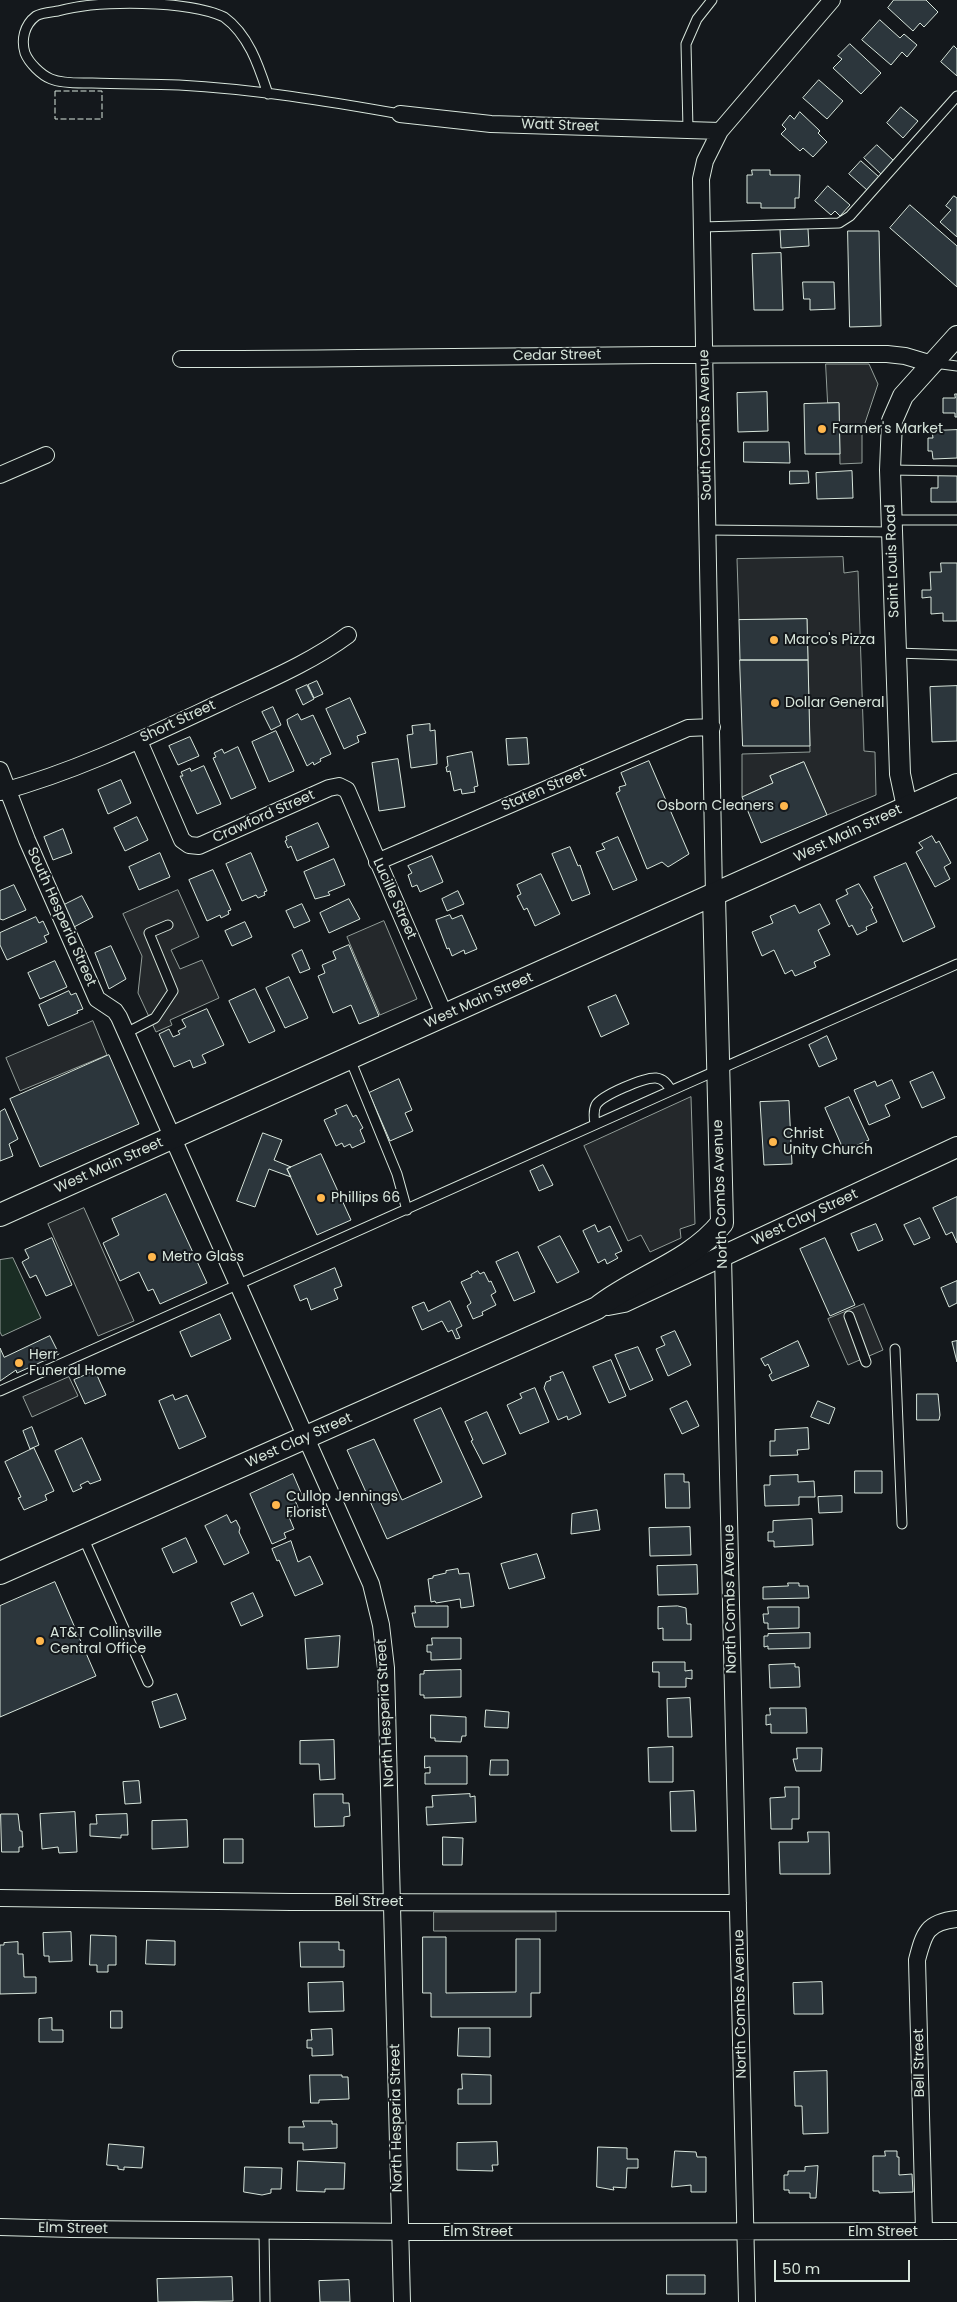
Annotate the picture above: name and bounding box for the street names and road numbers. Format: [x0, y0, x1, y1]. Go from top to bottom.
street label: Watt Street [521, 116, 599, 136]
street label: Cedar Street [513, 347, 601, 365]
street label: South Combs Avenue [696, 349, 716, 501]
street label: Saint Louis Road [883, 504, 903, 618]
street label: Short Street [138, 697, 218, 747]
street label: Staten Street [499, 765, 589, 815]
street label: Crawford Street [210, 787, 318, 847]
street label: West Main Street [791, 802, 905, 866]
street label: South Hesperia Street [23, 845, 99, 989]
street label: Lucille Street [369, 856, 419, 942]
street label: West Main Street [422, 970, 536, 1032]
street label: North Combs Avenue [710, 1119, 732, 1269]
street label: West Main Street [52, 1135, 166, 1197]
street label: West Clay Street [749, 1186, 861, 1250]
street label: West Clay Street [243, 1410, 355, 1472]
street label: North Combs Avenue [721, 1524, 741, 1674]
street label: North Hesperia Street [374, 1638, 398, 1788]
street label: Bell Street [335, 1894, 403, 1910]
street label: North Combs Avenue [731, 1929, 751, 2079]
street label: Bell Street [911, 2028, 929, 2098]
street label: North Hesperia Street [387, 2044, 407, 2192]
street label: Elm Street [38, 2220, 108, 2238]
street label: Elm Street [443, 2224, 513, 2240]
street label: Elm Street [848, 2224, 918, 2240]

